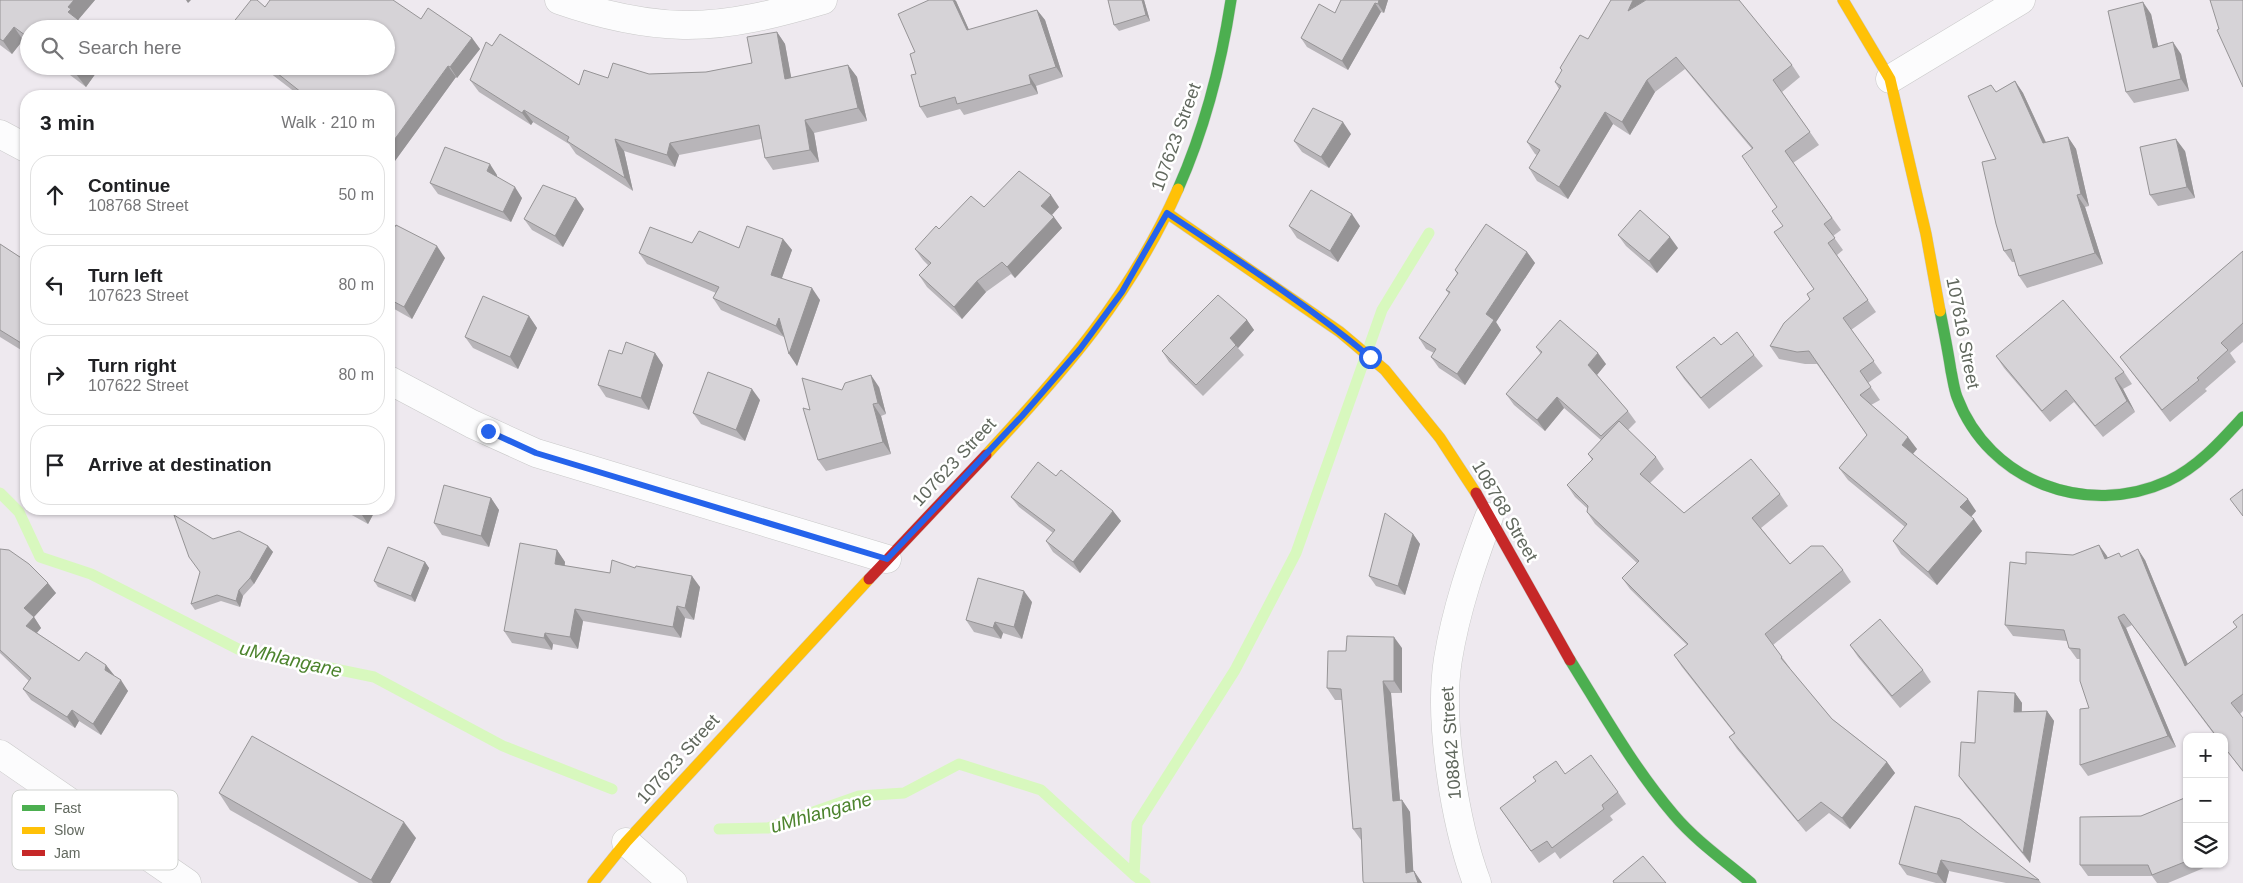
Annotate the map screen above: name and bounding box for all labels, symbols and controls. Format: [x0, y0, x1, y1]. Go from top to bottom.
search box [20, 20, 395, 75]
icon: search [38, 34, 66, 62]
text: Search here [78, 37, 182, 58]
street label: 107623 Street [1147, 80, 1205, 194]
text: 3 min [40, 111, 95, 134]
text: Walk · 210 m [281, 114, 375, 131]
text: Continue [88, 175, 170, 196]
icon: ahead [41, 181, 69, 209]
text: 50 m [338, 186, 374, 203]
text: 108768 Street [88, 197, 189, 214]
text: Turn left [88, 265, 163, 286]
icon: left [41, 271, 69, 299]
text: 80 m [338, 276, 374, 293]
street label: 107616 Street [1942, 276, 1984, 390]
text: 107623 Street [88, 287, 189, 304]
route start [1359, 346, 1382, 369]
text: Turn right [88, 355, 176, 376]
icon: right [41, 361, 69, 389]
text: 80 m [338, 366, 374, 383]
text: 107622 Street [88, 377, 189, 394]
street label: 107623 Street [908, 414, 1000, 510]
route end [477, 420, 500, 443]
icon: arrive [41, 451, 69, 479]
text: Arrive at destination [88, 454, 272, 475]
street label: 108768 Street [1468, 457, 1542, 565]
water label: uMhlangane [238, 637, 344, 681]
street label: 108842 Street [1437, 686, 1465, 800]
street label: 107623 Street [633, 710, 723, 808]
map controls [2183, 733, 2228, 868]
button: + [2183, 733, 2228, 778]
button: − [2183, 778, 2228, 823]
water label: uMhlangane [768, 788, 874, 837]
legend [12, 790, 178, 870]
text: Fast [54, 800, 81, 816]
text: Slow [54, 822, 85, 838]
button: layers [2183, 823, 2228, 868]
text: Jam [54, 845, 80, 861]

